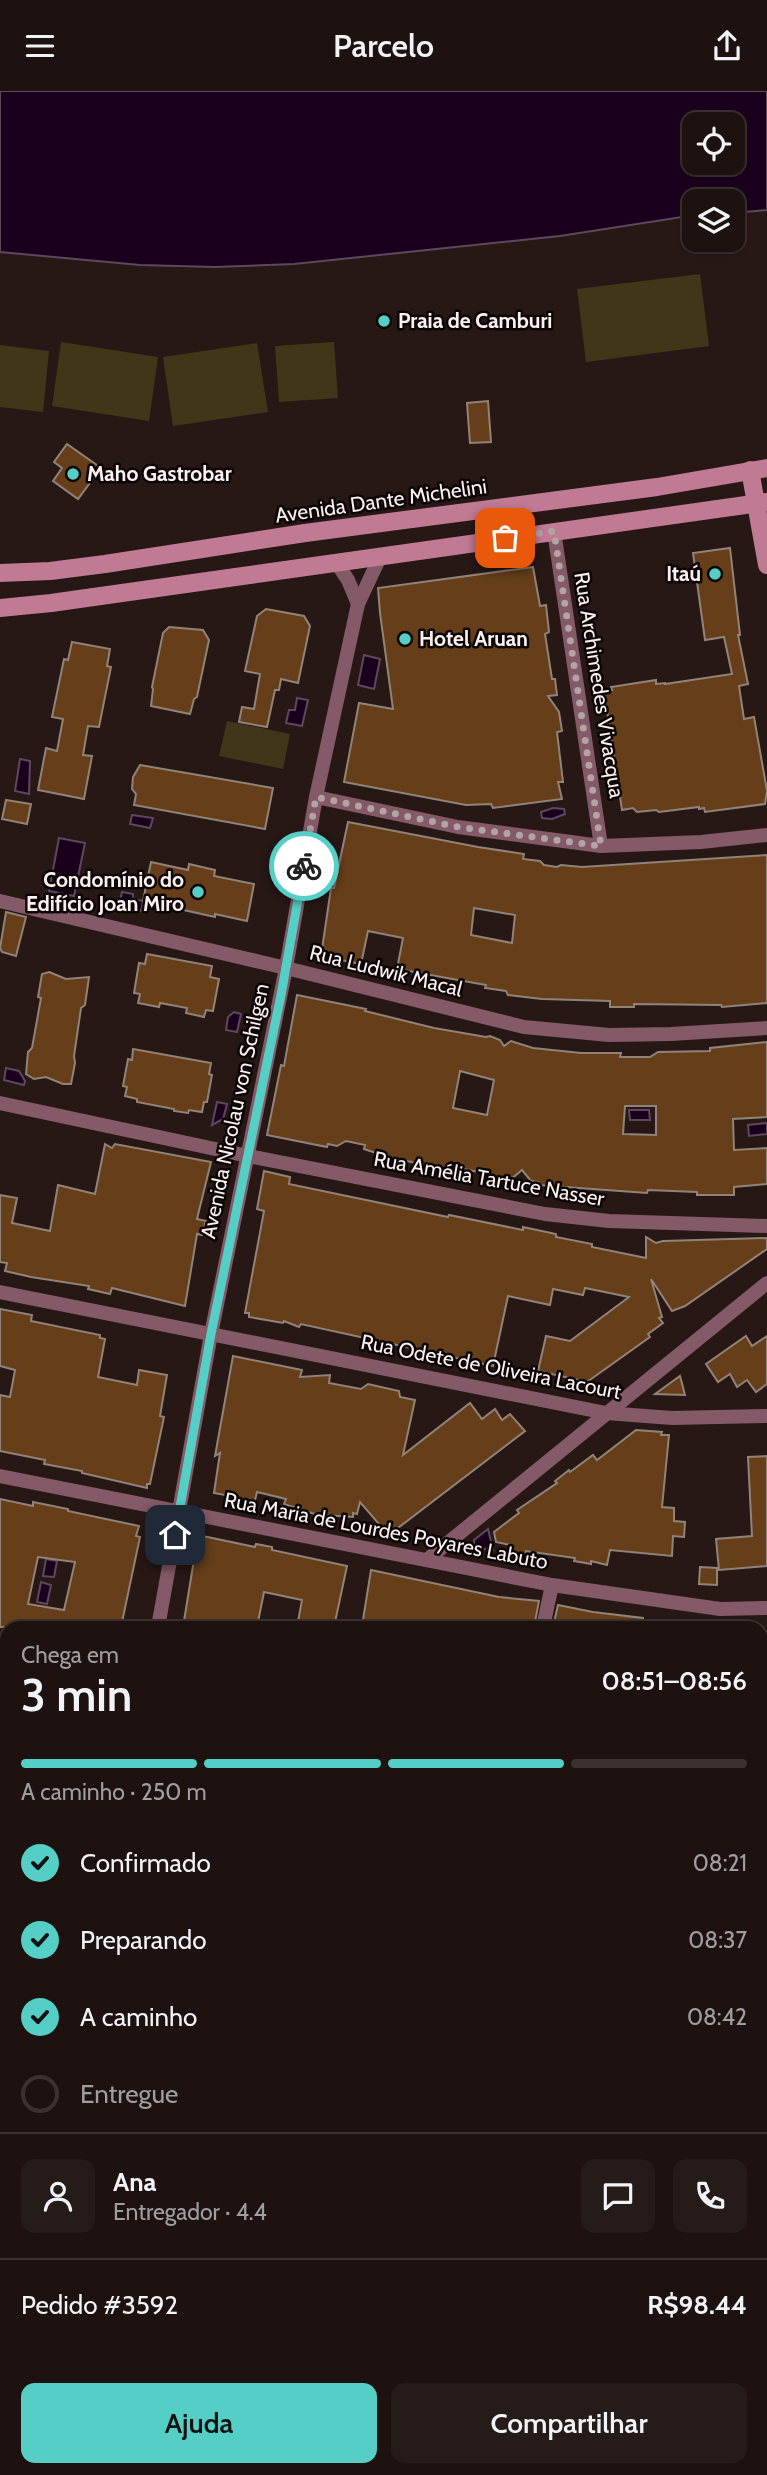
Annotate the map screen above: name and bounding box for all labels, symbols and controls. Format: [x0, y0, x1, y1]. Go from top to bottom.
text: Parcelo [333, 26, 434, 65]
icon: menu [21, 27, 59, 65]
icon: share [708, 27, 746, 65]
map controls [682, 112, 745, 252]
button: locate [682, 112, 745, 175]
button: layers [682, 189, 745, 252]
place label: Praia de Camburi [398, 308, 552, 333]
marker: Praia de Camburi [376, 313, 392, 329]
place label: Maho Gastrobar [87, 461, 232, 486]
marker: Maho Gastrobar [65, 466, 81, 482]
street label: Avenida Dante Michelini [273, 473, 488, 528]
pin [475, 508, 535, 568]
icon: bag [486, 519, 524, 557]
place label: Itaú [666, 561, 701, 586]
marker: Itaú [707, 566, 723, 582]
street label: Rua Archimedes Vivacqua [569, 570, 630, 800]
place label: Hotel Aruan [419, 626, 528, 651]
marker: Hotel Aruan [397, 631, 413, 647]
courier [269, 831, 339, 901]
icon: bike [285, 847, 323, 885]
place label: Condomínio do Edifício Joan Miro [26, 867, 184, 916]
marker: Condomínio do Edifício Joan Miro [190, 884, 206, 900]
street label: Rua Ludwik Macal [307, 939, 465, 1002]
street label: Avenida Nicolau von Schilgen [195, 981, 274, 1241]
street label: Rua Amélia Tartuce Nasser [372, 1146, 607, 1211]
street label: Rua Odete de Oliveira Lacourt [359, 1329, 623, 1404]
street label: Rua Maria de Lourdes Poyares Labuto [222, 1487, 550, 1574]
pin [145, 1505, 205, 1565]
icon: home [156, 1516, 194, 1554]
text: Chega em [21, 1641, 119, 1669]
text: 08:51–08:56 [602, 1665, 747, 1697]
text: 3 min [21, 1667, 132, 1723]
text: A caminho · 250 m [21, 1778, 207, 1806]
icon: check [21, 1844, 59, 1882]
text: Confirmado [80, 1847, 211, 1879]
text: 08:21 [693, 1849, 747, 1877]
icon: check [21, 1921, 59, 1959]
text: Preparando [80, 1924, 207, 1956]
text: 08:37 [688, 1926, 747, 1954]
icon: check [21, 1998, 59, 2036]
text: A caminho [80, 2001, 197, 2033]
text: 08:42 [687, 2003, 747, 2031]
text: Entregue [80, 2078, 178, 2110]
button: person [21, 2159, 95, 2233]
button: chat [581, 2159, 655, 2233]
button: phone [673, 2159, 747, 2233]
text: Ana [113, 2166, 157, 2198]
text: Entregador · 4.4 [113, 2198, 267, 2226]
text: Pedido #3592 [21, 2289, 178, 2321]
text: R$98.44 [647, 2289, 747, 2321]
button: Ajuda [21, 2383, 377, 2463]
button: Compartilhar [391, 2383, 747, 2463]

